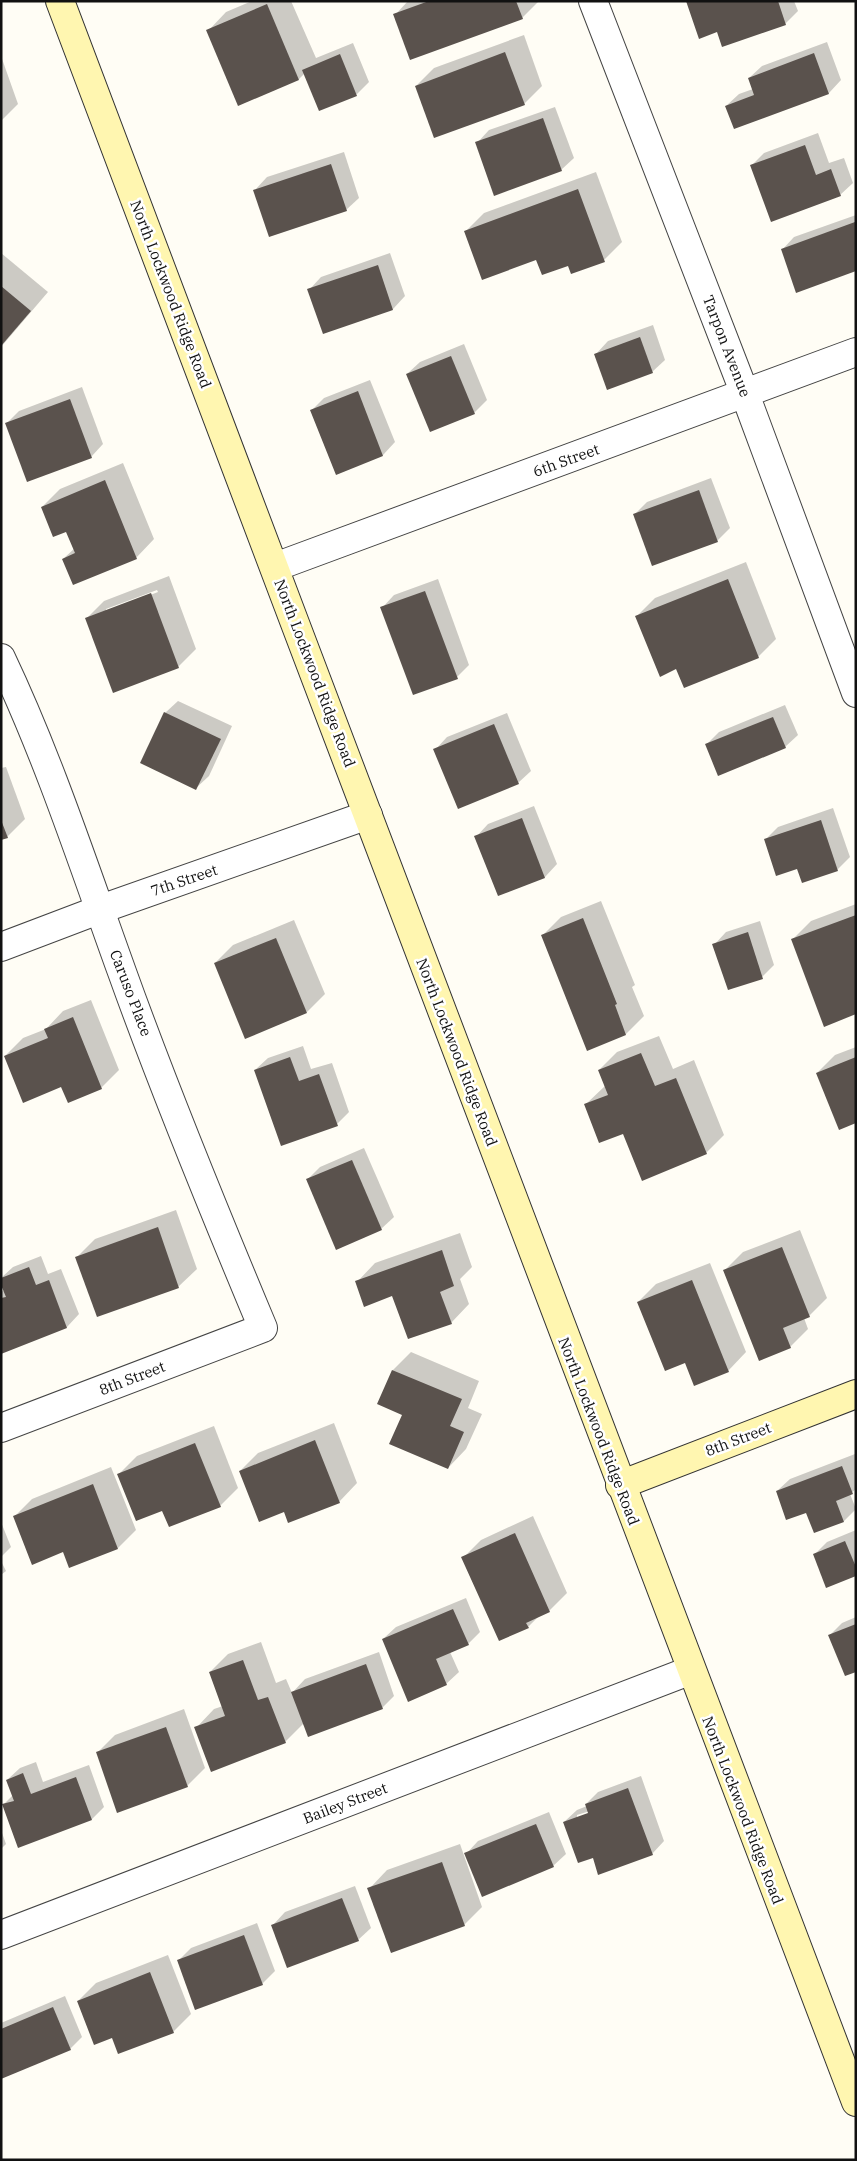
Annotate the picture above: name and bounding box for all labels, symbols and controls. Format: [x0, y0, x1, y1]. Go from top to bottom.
street label: North Lockwood Ridge Road [126, 197, 216, 391]
street label: Tarpon Avenue [699, 292, 755, 400]
street label: 6th Street [530, 439, 602, 481]
street label: North Lockwood Ridge Road [270, 576, 360, 770]
street label: 7th Street [148, 860, 220, 900]
street label: Caruso Place [106, 947, 156, 1039]
street label: North Lockwood Ridge Road [412, 955, 502, 1149]
street label: North Lockwood Ridge Road [554, 1334, 644, 1528]
street label: 8th Street [96, 1357, 168, 1399]
street label: 8th Street [702, 1418, 774, 1460]
street label: North Lockwood Ridge Road [698, 1713, 788, 1907]
street label: Bailey Street [300, 1778, 390, 1828]

